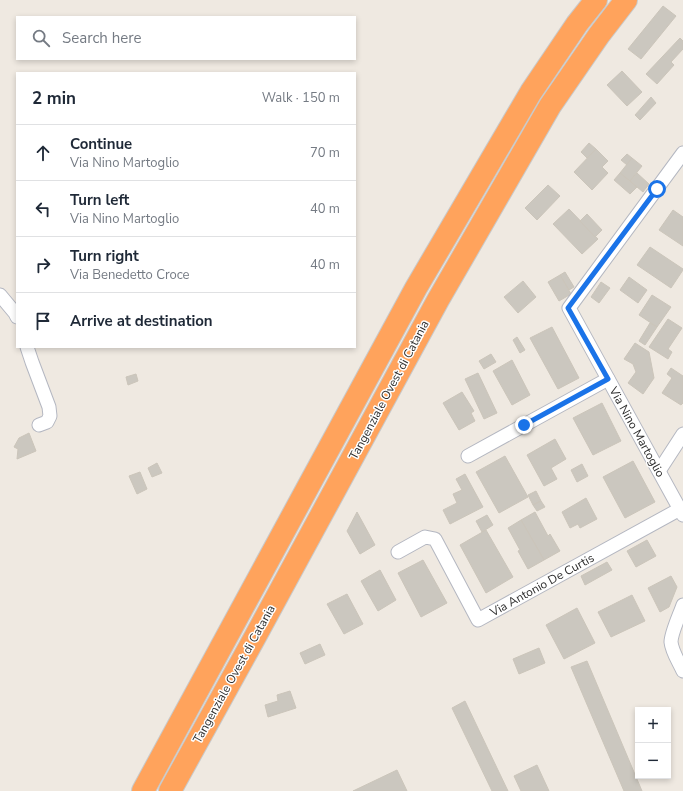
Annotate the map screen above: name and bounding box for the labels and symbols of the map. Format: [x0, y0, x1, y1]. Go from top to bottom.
route start [648, 180, 666, 198]
street label: Tangenziale Ovest di Catania [345, 318, 433, 462]
street label: Via Nino Martoglio [605, 383, 669, 480]
route end [515, 416, 533, 434]
street label: Via Antonio De Curtis [486, 550, 597, 621]
street label: Tangenziale Ovest di Catania [189, 602, 279, 746]

